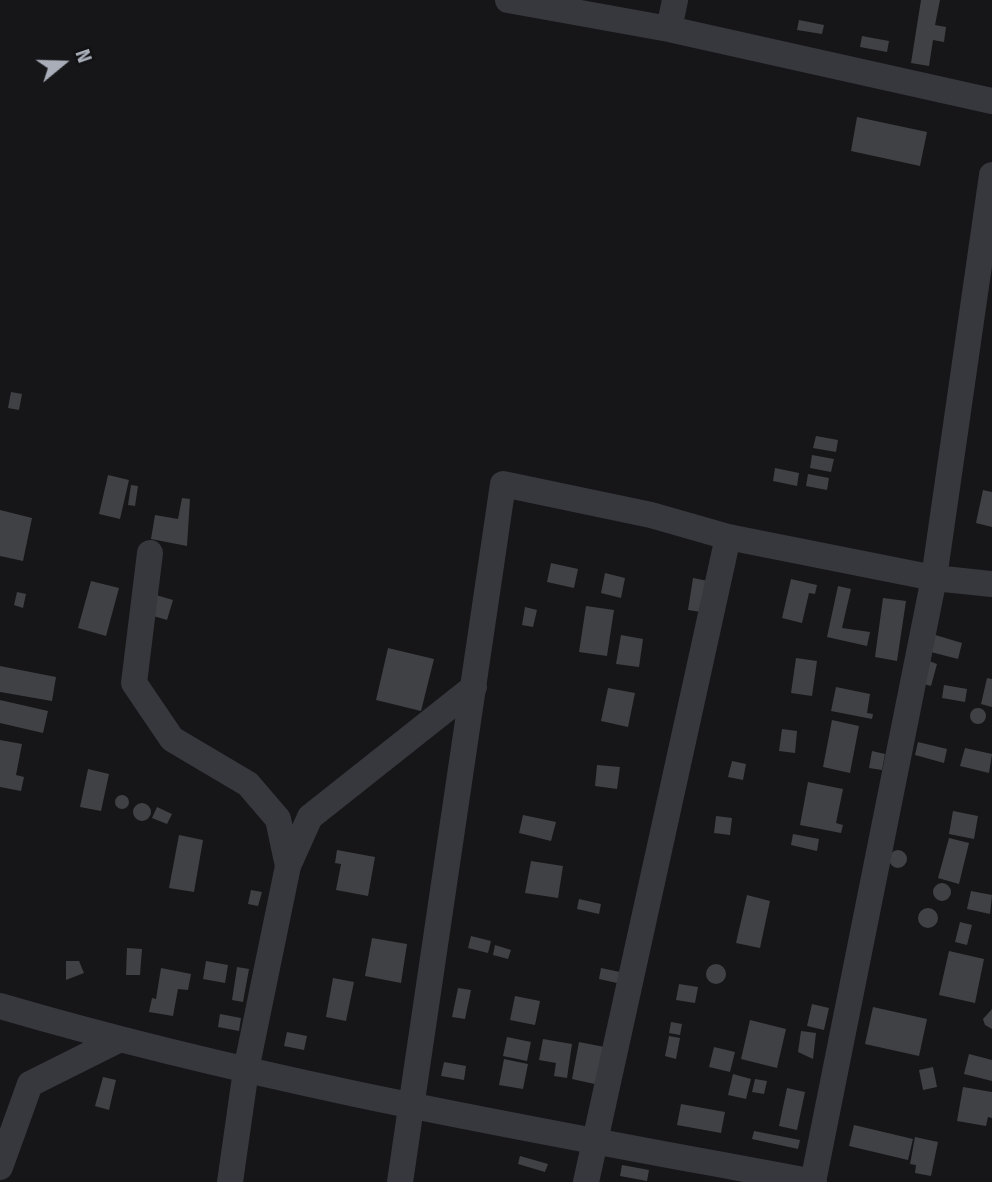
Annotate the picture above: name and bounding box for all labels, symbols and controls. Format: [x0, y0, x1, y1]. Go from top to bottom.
north arrow [28, 28, 98, 98]
text: N [70, 46, 96, 66]

